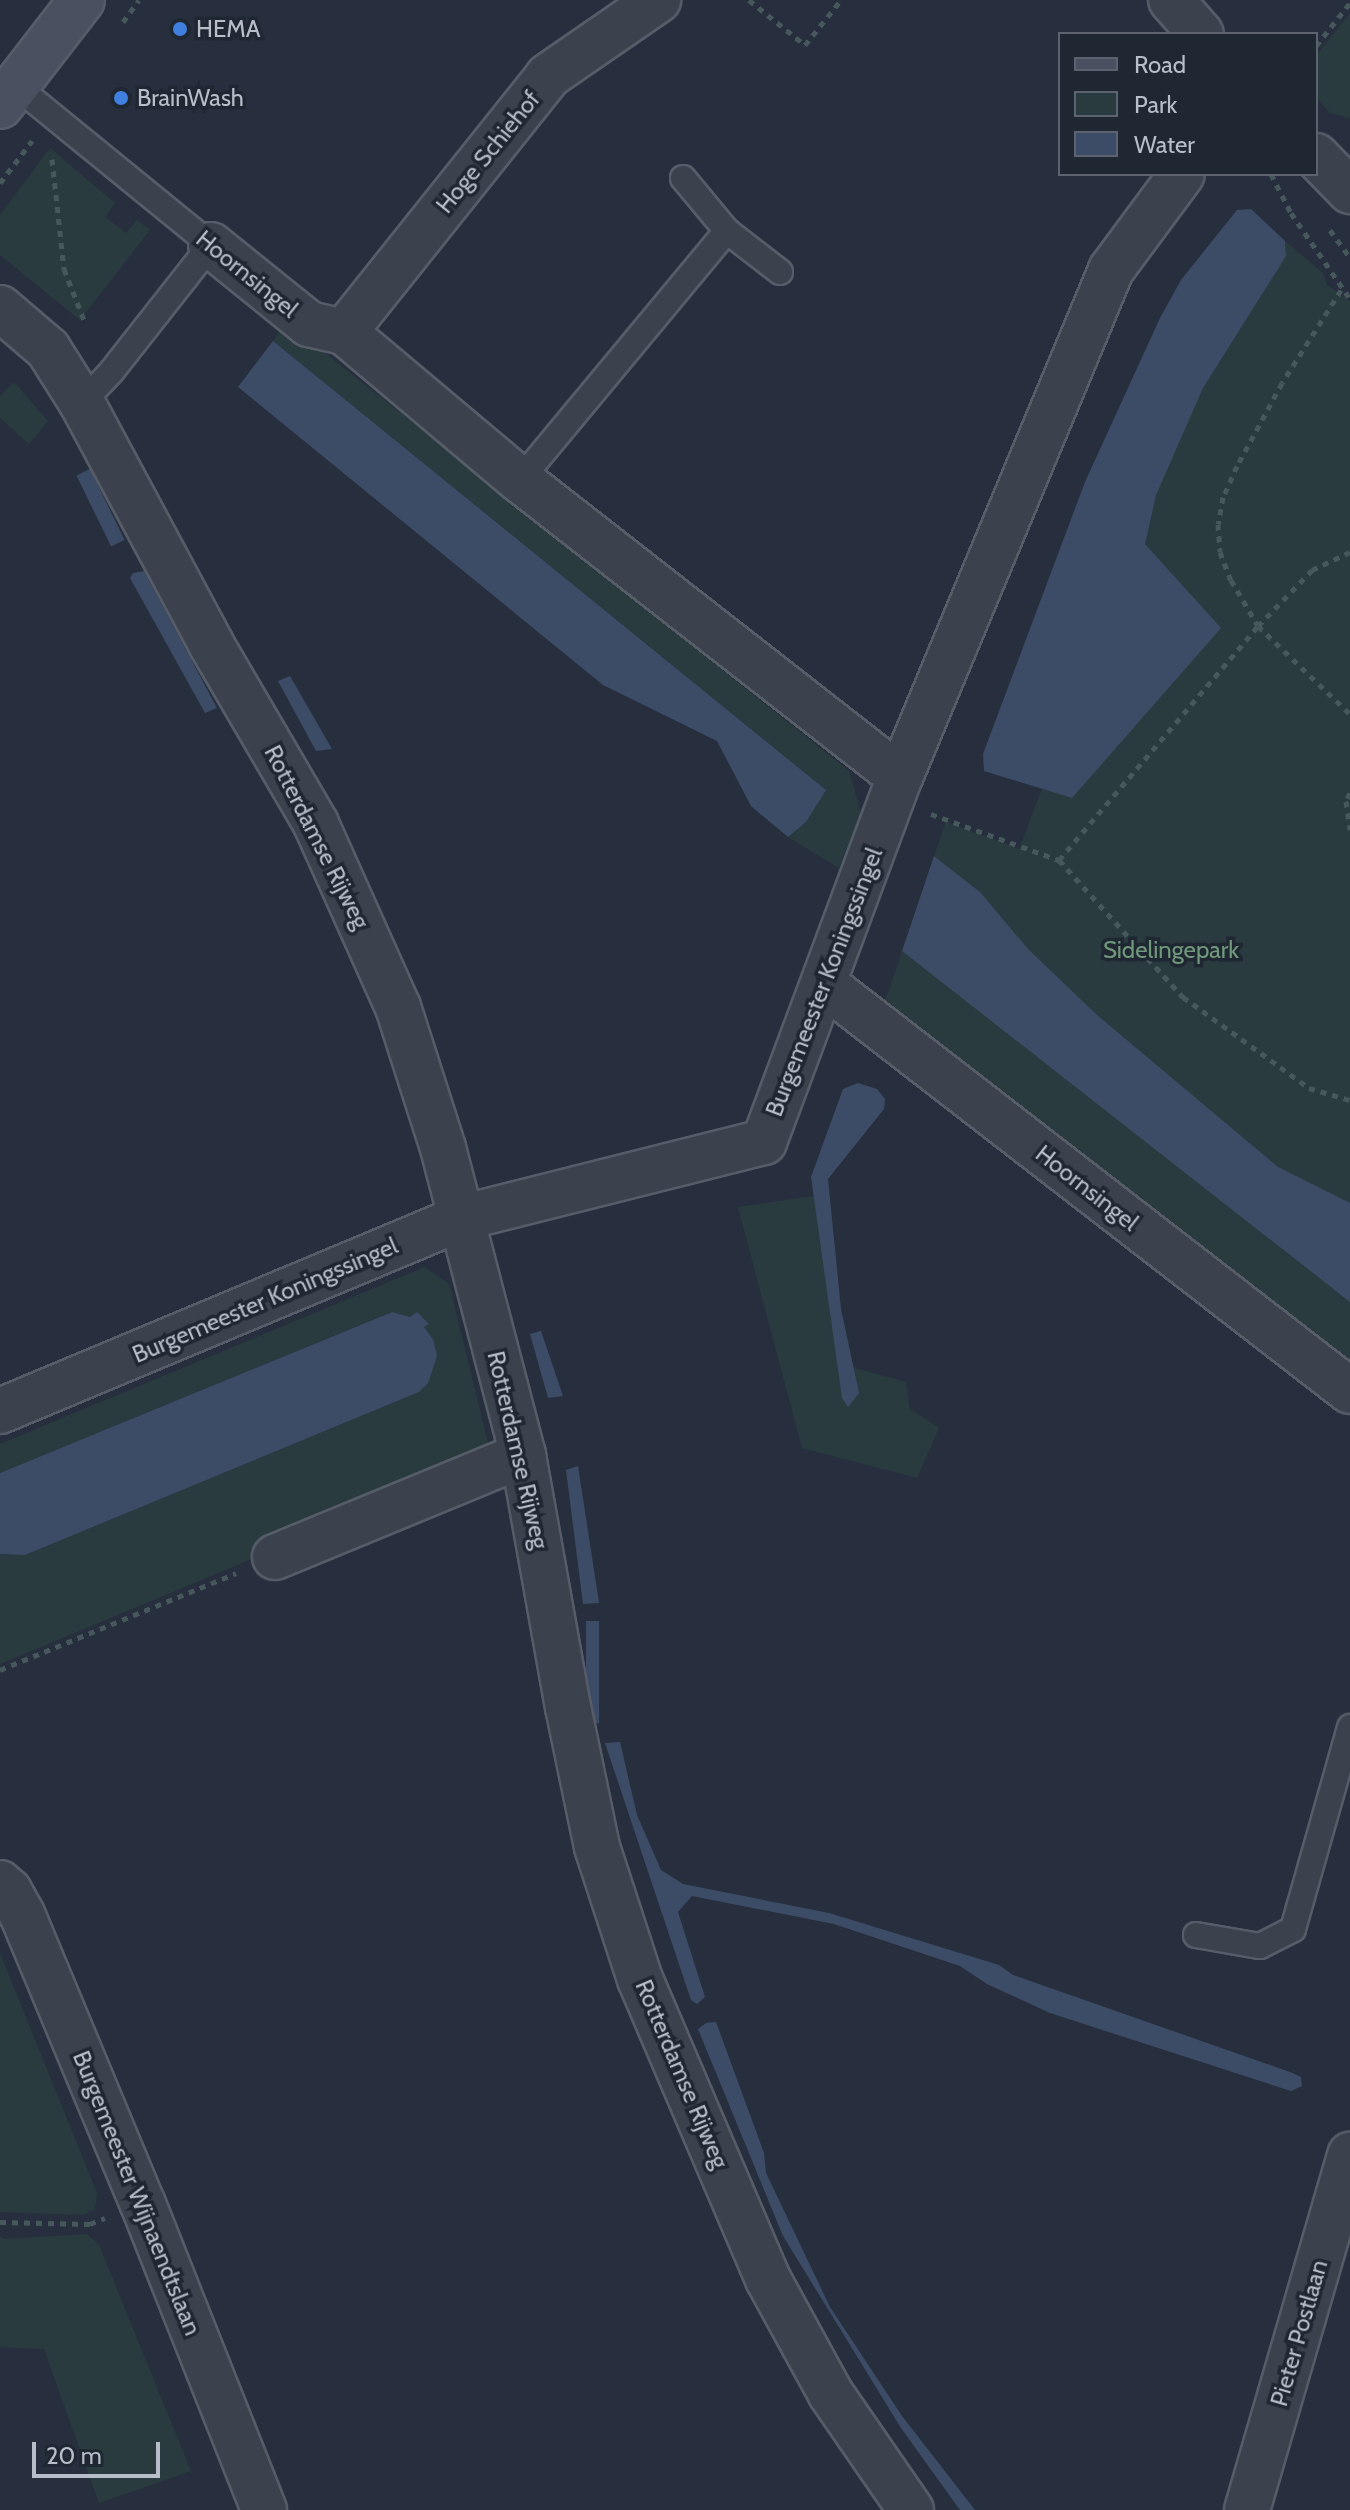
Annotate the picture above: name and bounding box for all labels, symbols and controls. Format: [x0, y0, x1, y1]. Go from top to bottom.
place label: HEMA [196, 15, 261, 43]
marker: HEMA [171, 20, 189, 38]
legend [1058, 32, 1318, 176]
text: Road [1134, 50, 1186, 79]
place label: BrainWash [137, 84, 244, 112]
street label: Hoge Schiehof [430, 85, 546, 219]
marker: BrainWash [112, 89, 130, 107]
text: Park [1134, 90, 1177, 119]
text: Water [1134, 130, 1195, 159]
street label: Hoornsingel [190, 224, 304, 324]
street label: Rotterdamse Rijweg [258, 740, 376, 934]
street label: Burgemeester Koningssingel [759, 844, 889, 1120]
park label: Sidelingepark [1103, 936, 1239, 964]
street label: Hoornsingel [1030, 1139, 1144, 1237]
street label: Burgemeester Koningssingel [128, 1231, 402, 1369]
street label: Rotterdamse Rijweg [481, 1348, 555, 1552]
street label: Rotterdamse Rijweg [629, 1975, 735, 2173]
street label: Burgemeester Wijnaendtslaan [67, 2047, 207, 2339]
street label: Pieter Postlaan [1264, 2256, 1334, 2410]
scale bar [36, 2426, 164, 2476]
text: 20 m [46, 2441, 102, 2470]

